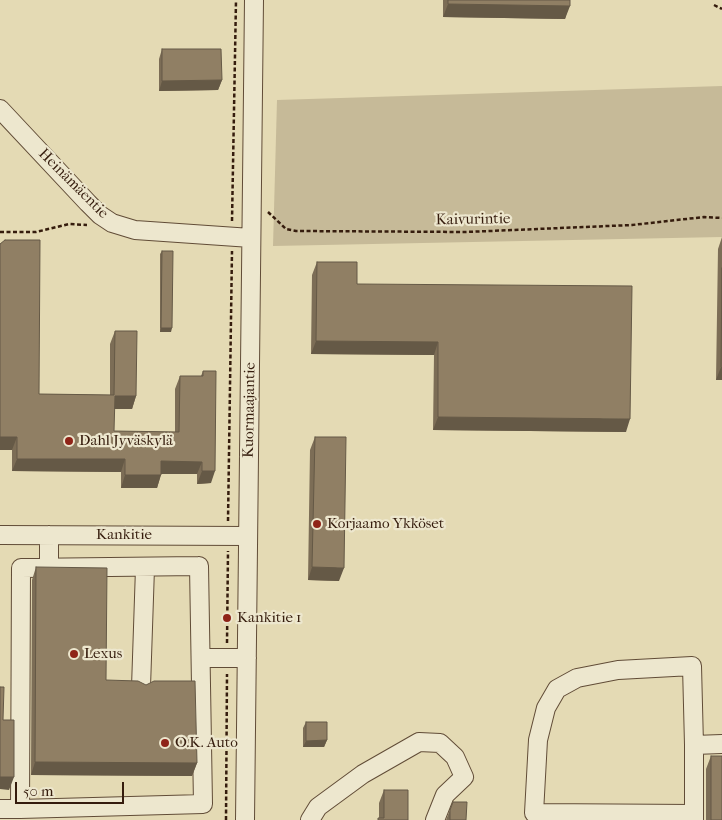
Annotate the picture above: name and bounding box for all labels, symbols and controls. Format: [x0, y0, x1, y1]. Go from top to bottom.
street label: Heinämäentie [34, 145, 112, 223]
street label: Kaivurintie [435, 210, 511, 230]
street label: Kuormaajantie [240, 362, 260, 458]
place label: Dahl Jyväskylä [79, 432, 173, 450]
marker: Dahl Jyväskylä [63, 435, 75, 447]
place label: Korjaamo Ykköset [327, 515, 444, 533]
marker: Korjaamo Ykköset [311, 518, 323, 530]
street label: Kankitie [96, 526, 152, 544]
place label: Kankitie 1 [237, 609, 301, 627]
marker: Kankitie 1 [221, 612, 233, 624]
place label: Lexus [84, 645, 122, 663]
marker: Lexus [68, 648, 80, 660]
place label: O.K. Auto [175, 734, 238, 752]
marker: O.K. Auto [159, 737, 171, 749]
scale bar [18, 772, 126, 804]
text: 50 m [23, 782, 53, 800]

